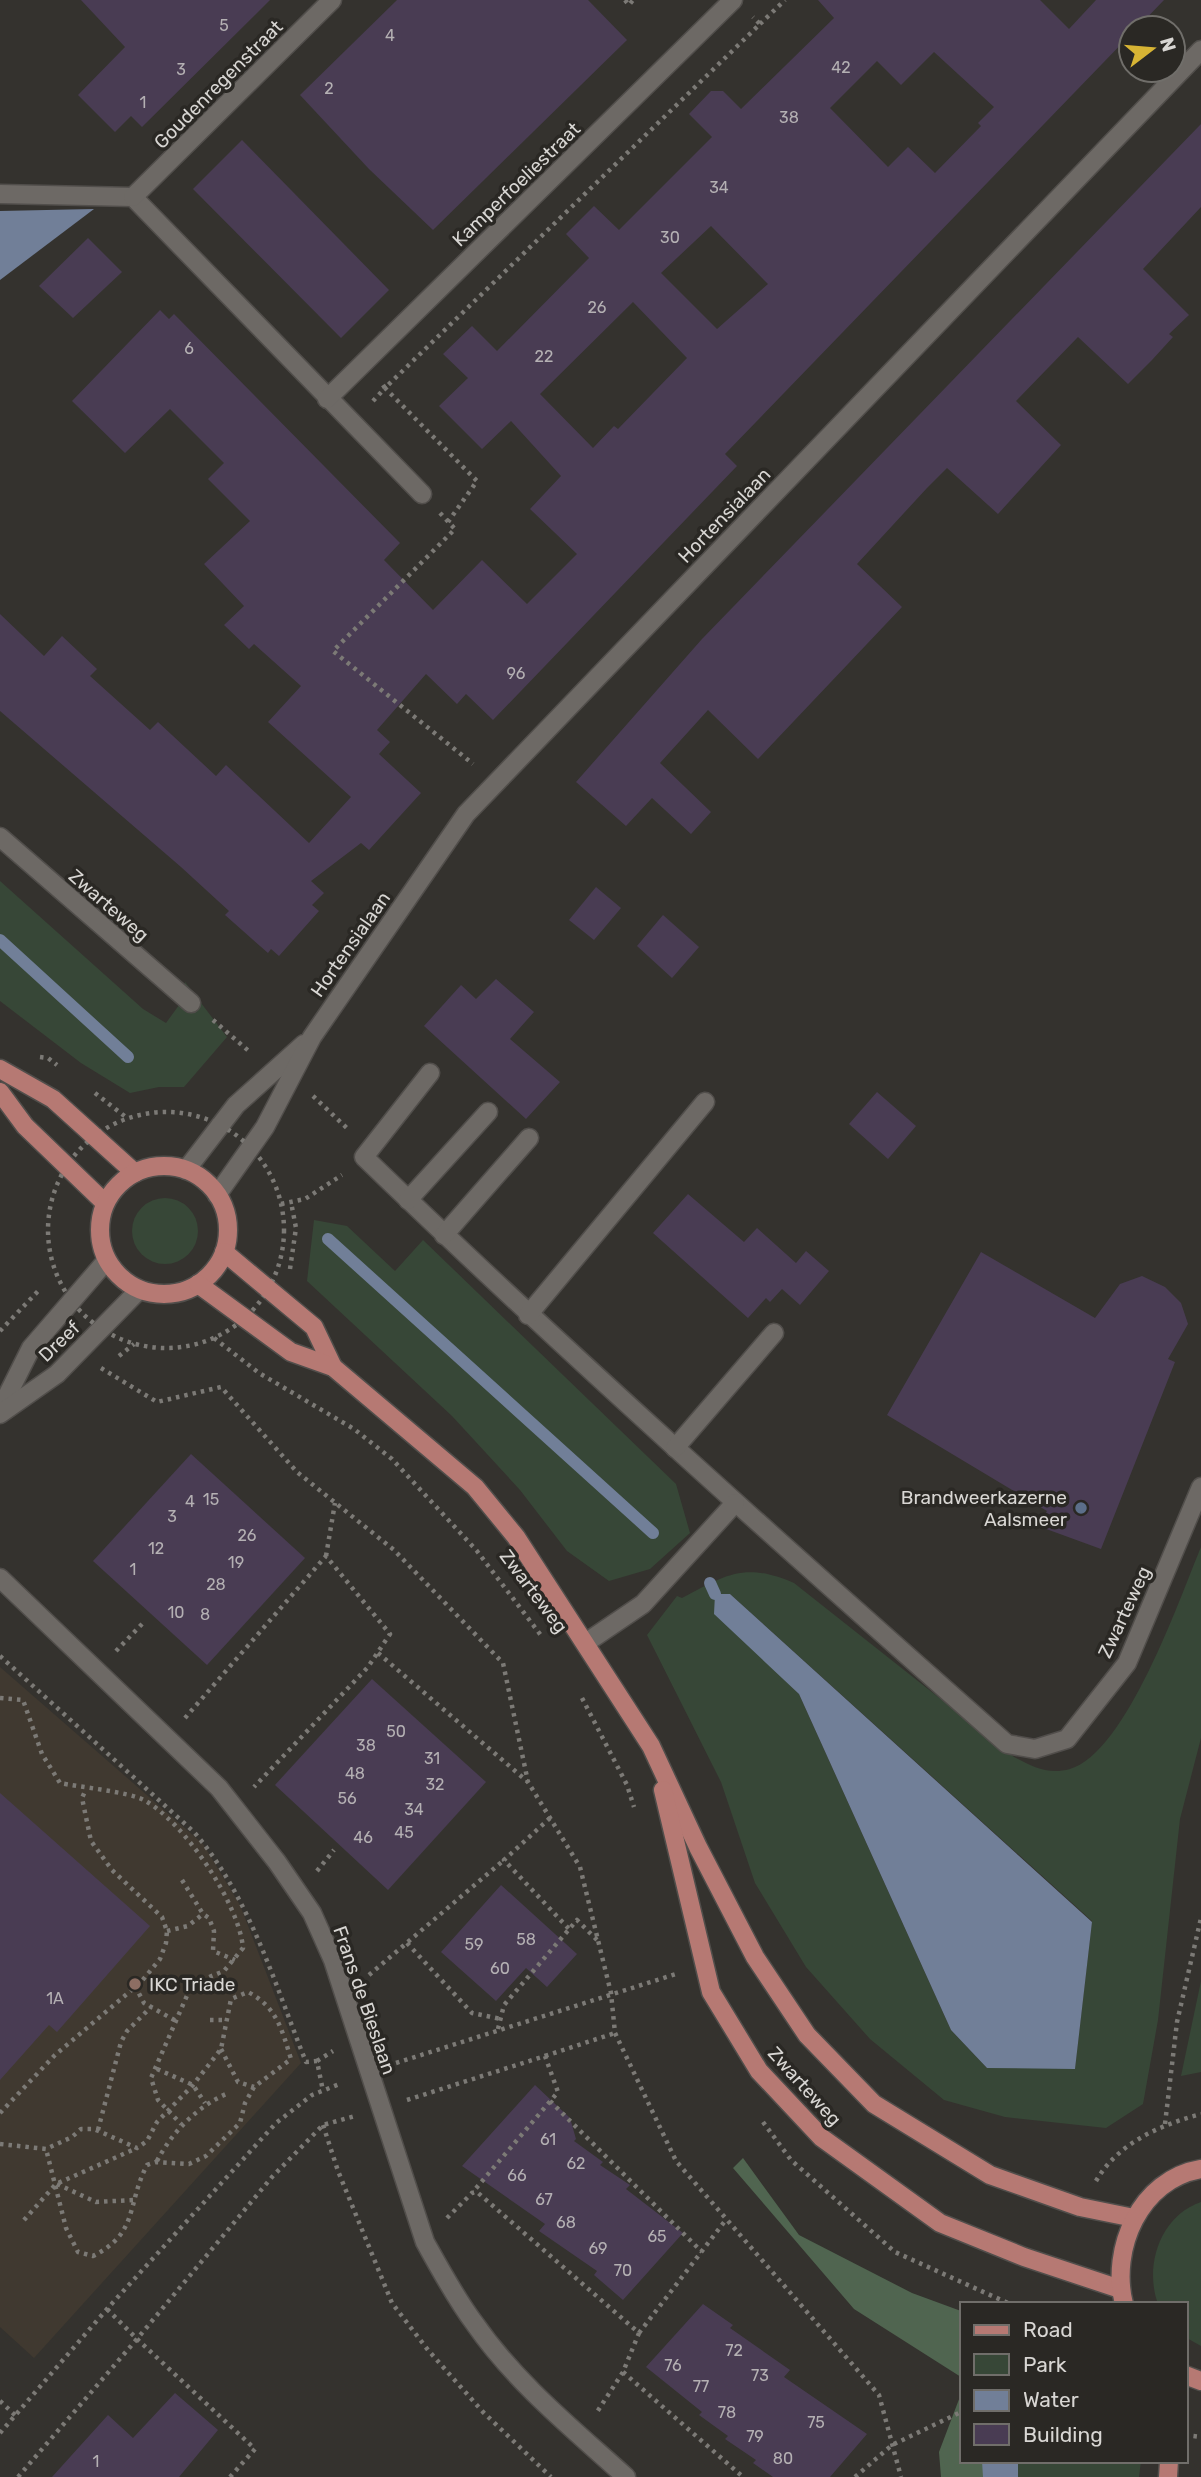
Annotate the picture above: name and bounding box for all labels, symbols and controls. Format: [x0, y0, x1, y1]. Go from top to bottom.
north arrow [1117, 14, 1187, 84]
street label: Goudenregenstraat [149, 15, 288, 153]
house number: 5 [219, 16, 229, 35]
house number: 4 [385, 26, 395, 45]
text: N [1155, 35, 1181, 54]
house number: 42 [831, 58, 851, 77]
house number: 3 [176, 60, 186, 79]
house number: 2 [324, 79, 334, 98]
house number: 1 [140, 93, 146, 112]
house number: 38 [779, 108, 799, 127]
street label: Kamperfoeliestraat [448, 117, 585, 251]
house number: 34 [709, 178, 729, 197]
house number: 30 [660, 228, 680, 247]
house number: 26 [587, 298, 607, 317]
house number: 6 [184, 339, 194, 358]
house number: 22 [535, 347, 553, 366]
street label: Hortensialaan [673, 463, 775, 568]
house number: 96 [507, 664, 526, 683]
street label: Zwarteweg [64, 864, 153, 946]
street label: Hortensialaan [306, 887, 395, 1001]
street label: Dreef [34, 1316, 85, 1367]
place label: Brandweerkazerne Aalsmeer [901, 1486, 1068, 1531]
house number: 15 [203, 1490, 219, 1509]
house number: 4 [185, 1492, 195, 1511]
marker: Brandweerkazerne Aalsmeer [1073, 1500, 1089, 1516]
house number: 3 [167, 1507, 177, 1526]
house number: 26 [237, 1526, 257, 1545]
house number: 12 [148, 1539, 164, 1558]
street label: Zwarteweg [495, 1545, 572, 1638]
house number: 19 [228, 1553, 244, 1572]
house number: 1 [130, 1560, 136, 1579]
street label: Zwarteweg [1093, 1563, 1156, 1662]
house number: 28 [206, 1575, 226, 1594]
house number: 10 [167, 1603, 185, 1622]
house number: 8 [200, 1605, 210, 1624]
house number: 50 [386, 1722, 406, 1741]
house number: 38 [356, 1736, 376, 1755]
house number: 31 [424, 1749, 440, 1768]
house number: 48 [345, 1764, 365, 1783]
house number: 32 [425, 1775, 445, 1794]
house number: 56 [337, 1789, 357, 1808]
house number: 34 [404, 1800, 424, 1819]
house number: 45 [394, 1823, 414, 1842]
house number: 46 [353, 1828, 373, 1847]
street label: Frans de Bieslaan [328, 1923, 401, 2077]
house number: 58 [516, 1930, 536, 1949]
house number: 59 [465, 1935, 484, 1954]
house number: 60 [490, 1959, 510, 1978]
place label: IKC Triade [149, 1973, 235, 1996]
marker: IKC Triade [127, 1976, 143, 1992]
house number: 1A [46, 1989, 64, 2008]
street label: Zwarteweg [763, 2042, 846, 2131]
house number: 61 [540, 2130, 556, 2149]
house number: 62 [566, 2154, 586, 2173]
house number: 66 [507, 2166, 527, 2185]
house number: 67 [535, 2190, 553, 2209]
house number: 68 [556, 2213, 576, 2232]
house number: 65 [647, 2227, 667, 2246]
house number: 69 [588, 2239, 608, 2258]
house number: 70 [614, 2261, 632, 2280]
legend [960, 2302, 1187, 2463]
text: Road [1023, 2317, 1073, 2342]
house number: 72 [725, 2341, 743, 2360]
text: Park [1023, 2352, 1067, 2377]
house number: 76 [664, 2356, 682, 2375]
house number: 73 [751, 2366, 769, 2385]
house number: 77 [693, 2377, 709, 2396]
text: Water [1023, 2387, 1079, 2412]
house number: 78 [718, 2403, 736, 2422]
house number: 75 [807, 2413, 825, 2432]
text: Building [1023, 2422, 1103, 2447]
house number: 79 [746, 2427, 764, 2446]
house number: 80 [773, 2449, 793, 2468]
house number: 1 [93, 2452, 99, 2471]

